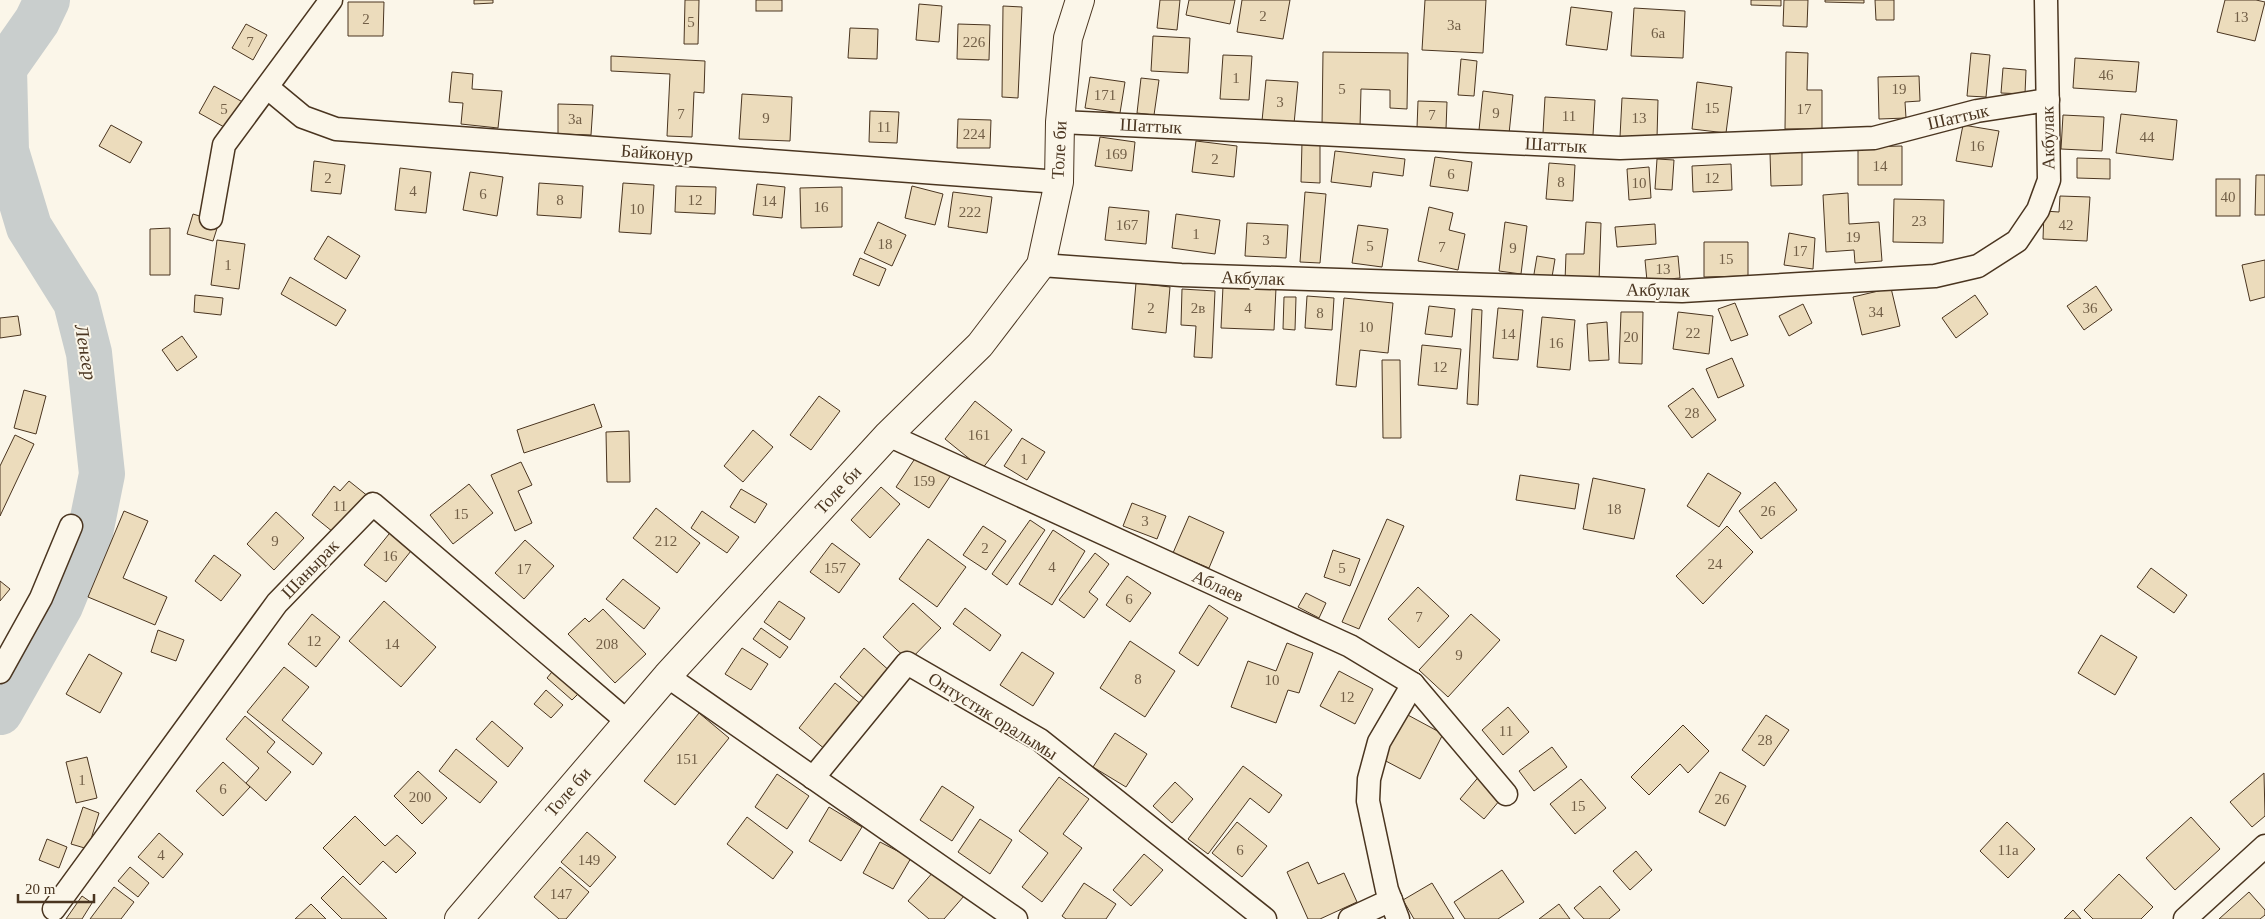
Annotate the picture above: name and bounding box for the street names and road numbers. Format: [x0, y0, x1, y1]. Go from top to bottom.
street label: Шаттык [1925, 100, 1991, 134]
street label: Акбулак [2037, 106, 2059, 170]
street label: Шаттык [1119, 114, 1183, 138]
street label: Толе би [1047, 120, 1071, 180]
street label: Шаттык [1524, 133, 1588, 157]
street label: Байконур [620, 140, 694, 166]
street label: Акбулак [1221, 267, 1285, 289]
street label: Акбулак [1626, 279, 1690, 301]
street label: Толе би [811, 461, 866, 518]
street label: Шанырак [277, 535, 343, 602]
street label: Аблаев [1189, 566, 1247, 606]
street label: Онтустик оралымы [925, 668, 1061, 764]
street label: Толе би [541, 763, 595, 821]

